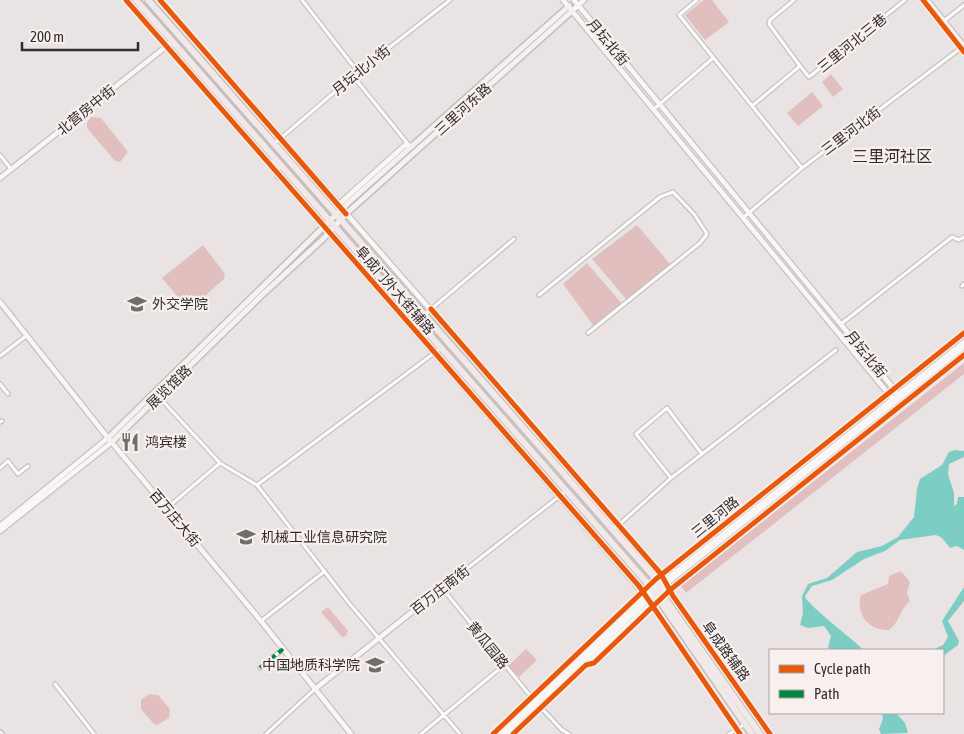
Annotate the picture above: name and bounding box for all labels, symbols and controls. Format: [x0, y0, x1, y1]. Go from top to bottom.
street label: 三里河北三巷 [814, 10, 890, 76]
street label: 月坛北街 [584, 15, 632, 69]
scale bar [22, 20, 139, 52]
text: 200 m [30, 28, 64, 45]
street label: 月坛北小街 [329, 42, 393, 98]
street label: 三里河东路 [432, 80, 494, 138]
street label: 北营房中街 [54, 82, 118, 138]
street label: 三里河北街 [818, 104, 884, 158]
district label: 三里河社区 [852, 147, 932, 165]
street label: 阜成门外大街辅路 [352, 242, 438, 338]
school or university icon: 外交学院 [126, 293, 148, 315]
place label: 外交学院 [152, 296, 208, 312]
street label: 月坛北街 [842, 327, 890, 381]
street label: 展览馆路 [143, 362, 195, 412]
restaurant icon: 鸿宾楼 [119, 431, 141, 453]
place label: 鸿宾楼 [145, 434, 187, 450]
street label: 百万庄大街 [146, 486, 204, 550]
street label: 三里河路 [688, 493, 742, 541]
school or university icon: 机械工业信息研究院 [235, 526, 257, 548]
place label: 机械工业信息研究院 [261, 529, 387, 545]
street label: 百万庄南街 [407, 562, 473, 618]
street label: 黄瓜园路 [464, 618, 512, 672]
street label: 阜成路辅路 [699, 618, 753, 684]
legend [769, 649, 944, 714]
school or university icon: 中国地质科学院 [364, 654, 386, 676]
place label: 中国地质科学院 [262, 657, 360, 673]
text: Cycle path [814, 660, 871, 677]
text: Path [814, 685, 840, 702]

